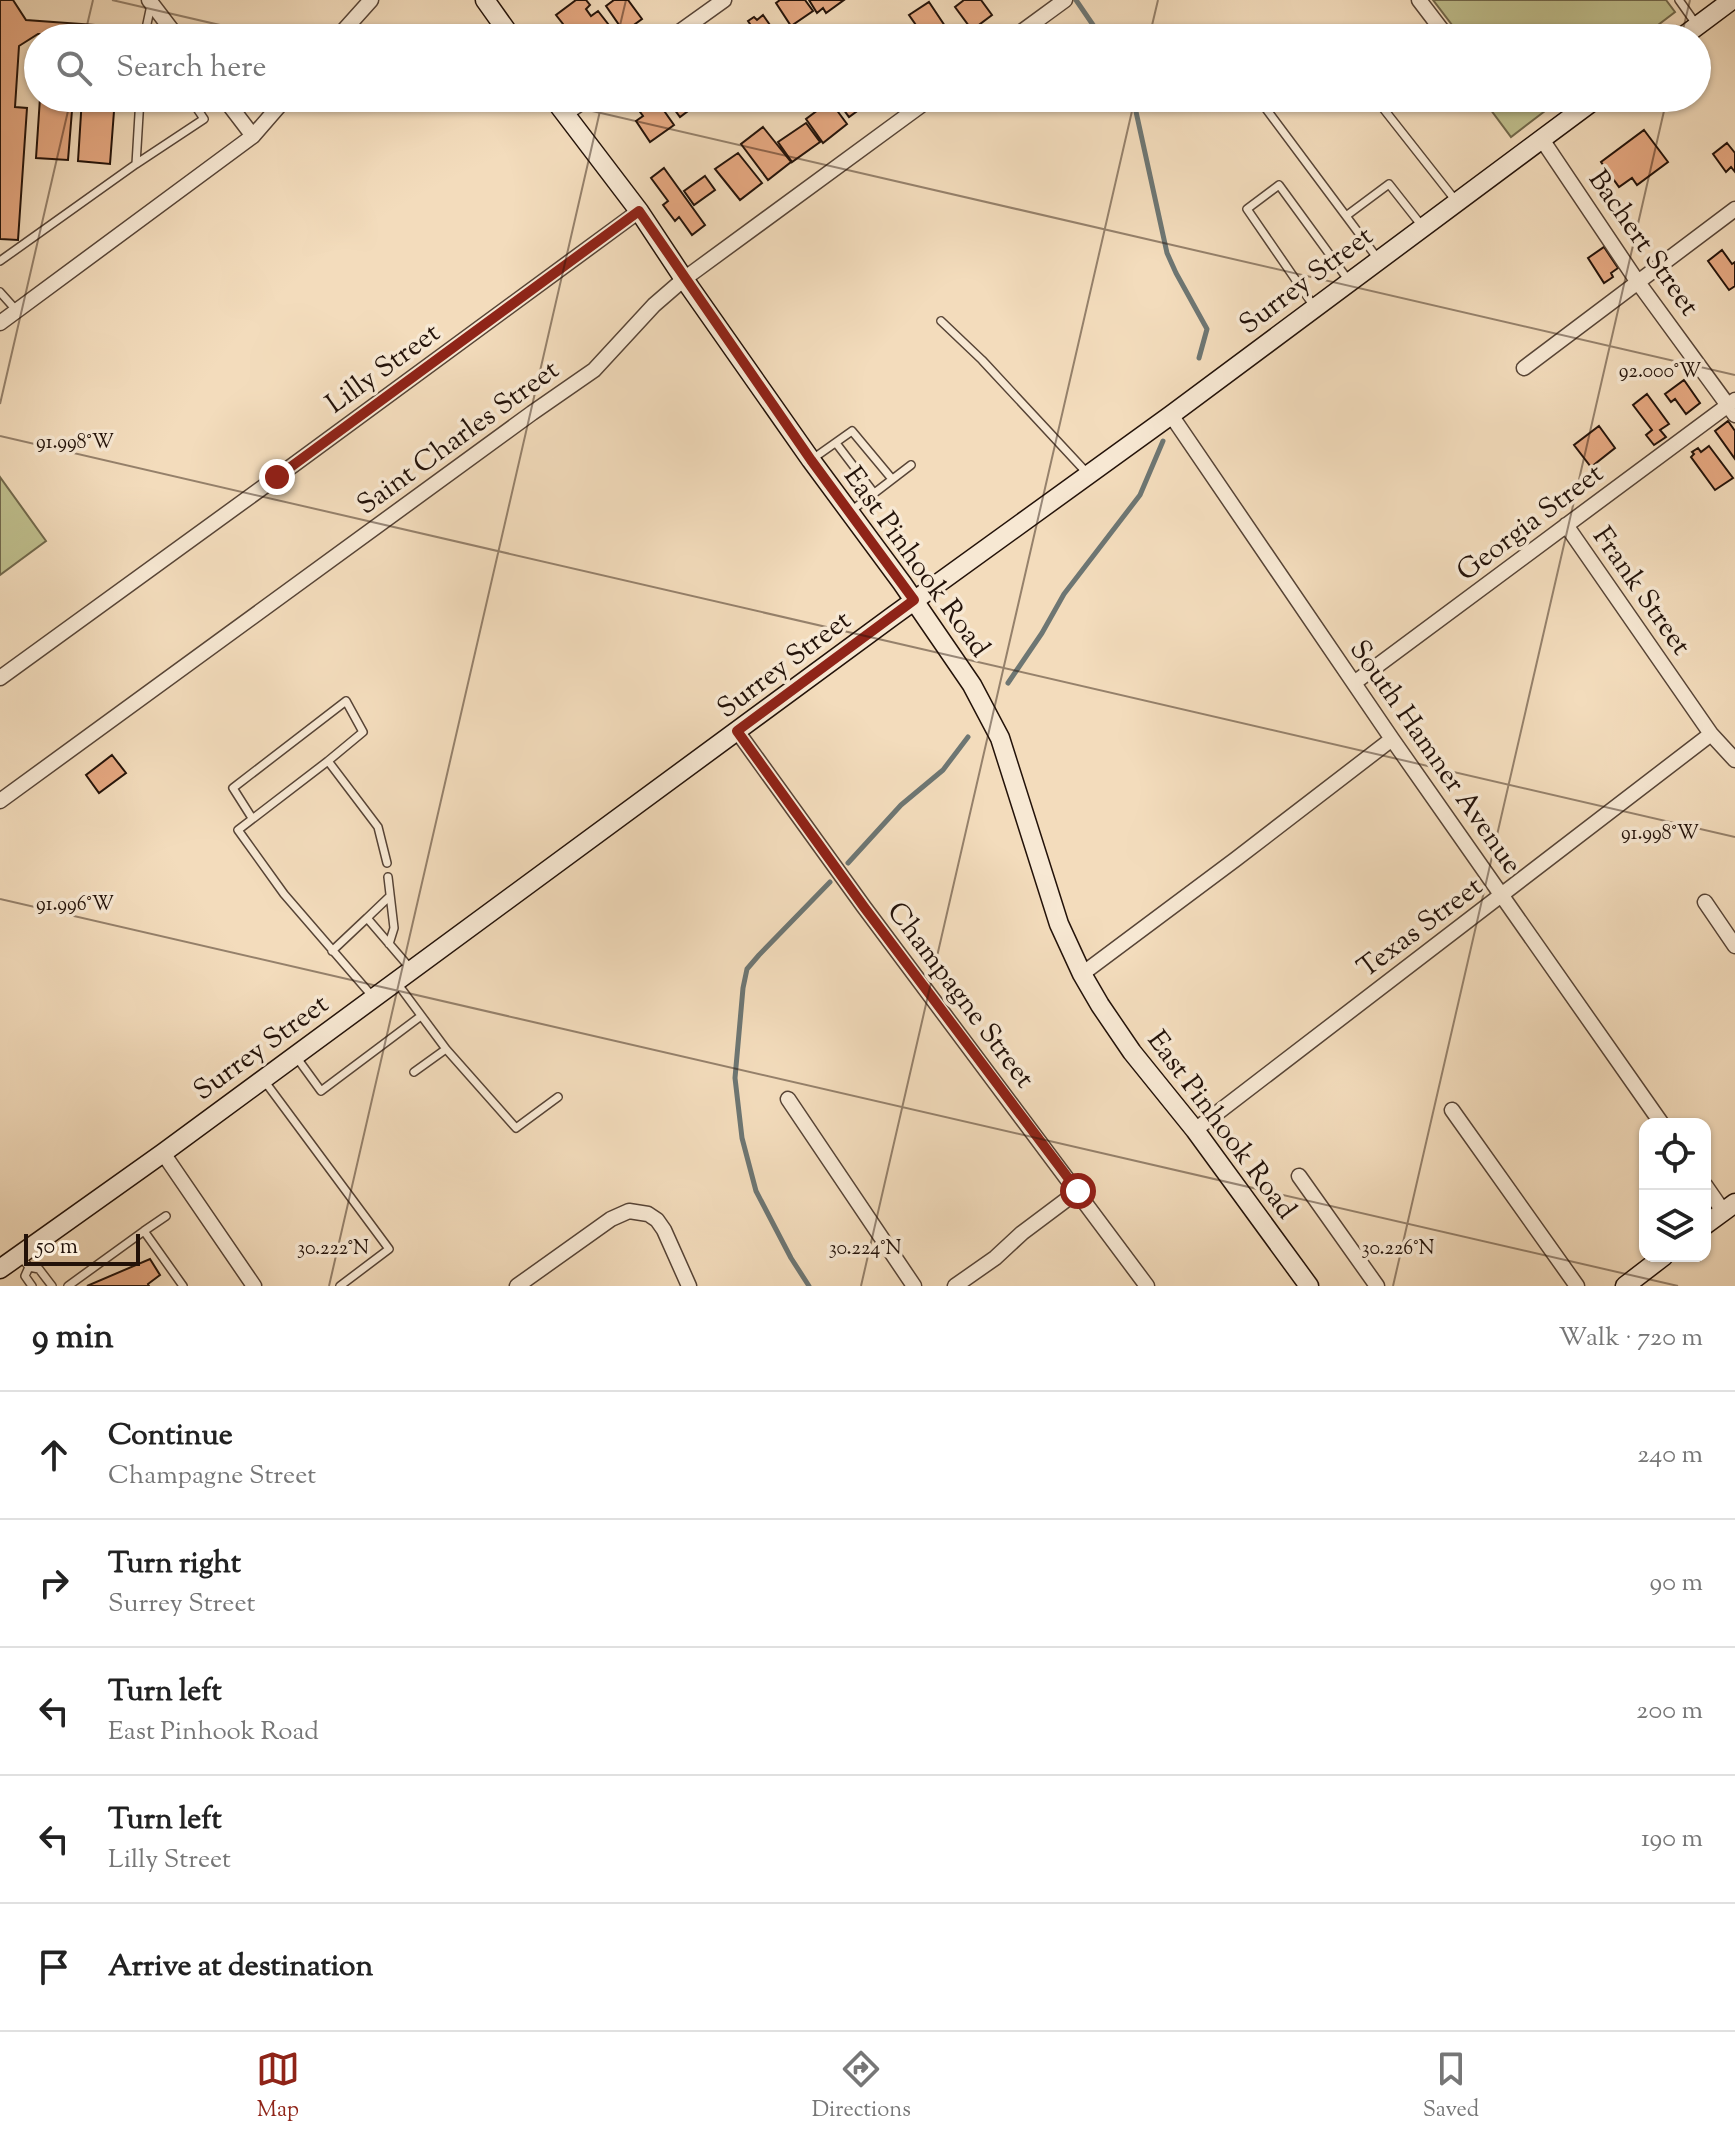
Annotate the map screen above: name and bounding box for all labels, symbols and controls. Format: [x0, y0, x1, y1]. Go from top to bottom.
search box [24, 24, 1711, 112]
icon: search [52, 46, 96, 90]
text: Search here [116, 47, 266, 90]
street label: Bachert Street [1577, 163, 1708, 325]
street label: Surrey Street [1231, 217, 1383, 345]
street label: Lilly Street [318, 314, 449, 425]
street label: Saint Charles Street [349, 351, 568, 525]
text: 92.000°W [1619, 358, 1701, 387]
text: 91.998°W [36, 429, 114, 458]
street label: Georgia Street [1449, 455, 1613, 592]
route end [259, 459, 295, 495]
street label: East Pinhook Road [833, 459, 999, 667]
street label: Frank Street [1582, 519, 1700, 664]
street label: Surrey Street [709, 601, 861, 729]
street label: South Hamner Avenue [1339, 633, 1531, 883]
text: 91.998°W [1621, 820, 1699, 849]
street label: Texas Street [1350, 868, 1492, 989]
text: 91.996°W [36, 891, 114, 920]
street label: Champagne Street [876, 894, 1043, 1098]
street label: Surrey Street [186, 985, 338, 1111]
street label: East Pinhook Road [1136, 1023, 1305, 1229]
map controls [1639, 1118, 1711, 1262]
button: locate [1639, 1118, 1711, 1190]
route start [1060, 1173, 1096, 1209]
button: layers [1639, 1190, 1711, 1262]
scale bar [24, 1230, 140, 1266]
text: 50 m [36, 1232, 78, 1264]
text: 30.222°N [297, 1235, 369, 1264]
text: 30.224°N [829, 1235, 901, 1264]
text: 30.226°N [1362, 1235, 1434, 1264]
text: 9 min [32, 1314, 114, 1363]
text: Walk · 720 m [1559, 1320, 1703, 1357]
text: Continue [108, 1415, 233, 1458]
icon: ahead [32, 1433, 76, 1477]
text: 240 m [1637, 1437, 1703, 1474]
text: Champagne Street [108, 1458, 316, 1495]
text: Turn right [108, 1543, 241, 1586]
icon: right [32, 1561, 76, 1605]
text: 90 m [1650, 1565, 1703, 1602]
text: Surrey Street [108, 1586, 255, 1623]
text: Turn left [108, 1671, 222, 1714]
icon: left [32, 1689, 76, 1733]
text: 200 m [1636, 1693, 1703, 1730]
text: East Pinhook Road [108, 1714, 319, 1751]
text: Turn left [108, 1799, 222, 1842]
icon: left [32, 1817, 76, 1861]
text: 190 m [1641, 1821, 1703, 1858]
text: Lilly Street [108, 1842, 231, 1879]
icon: arrive [32, 1945, 76, 1989]
text: Arrive at destination [108, 1946, 373, 1989]
tab: Map [256, 2047, 300, 2127]
tab: Directions [812, 2047, 911, 2127]
tab: Saved [1423, 2047, 1479, 2127]

